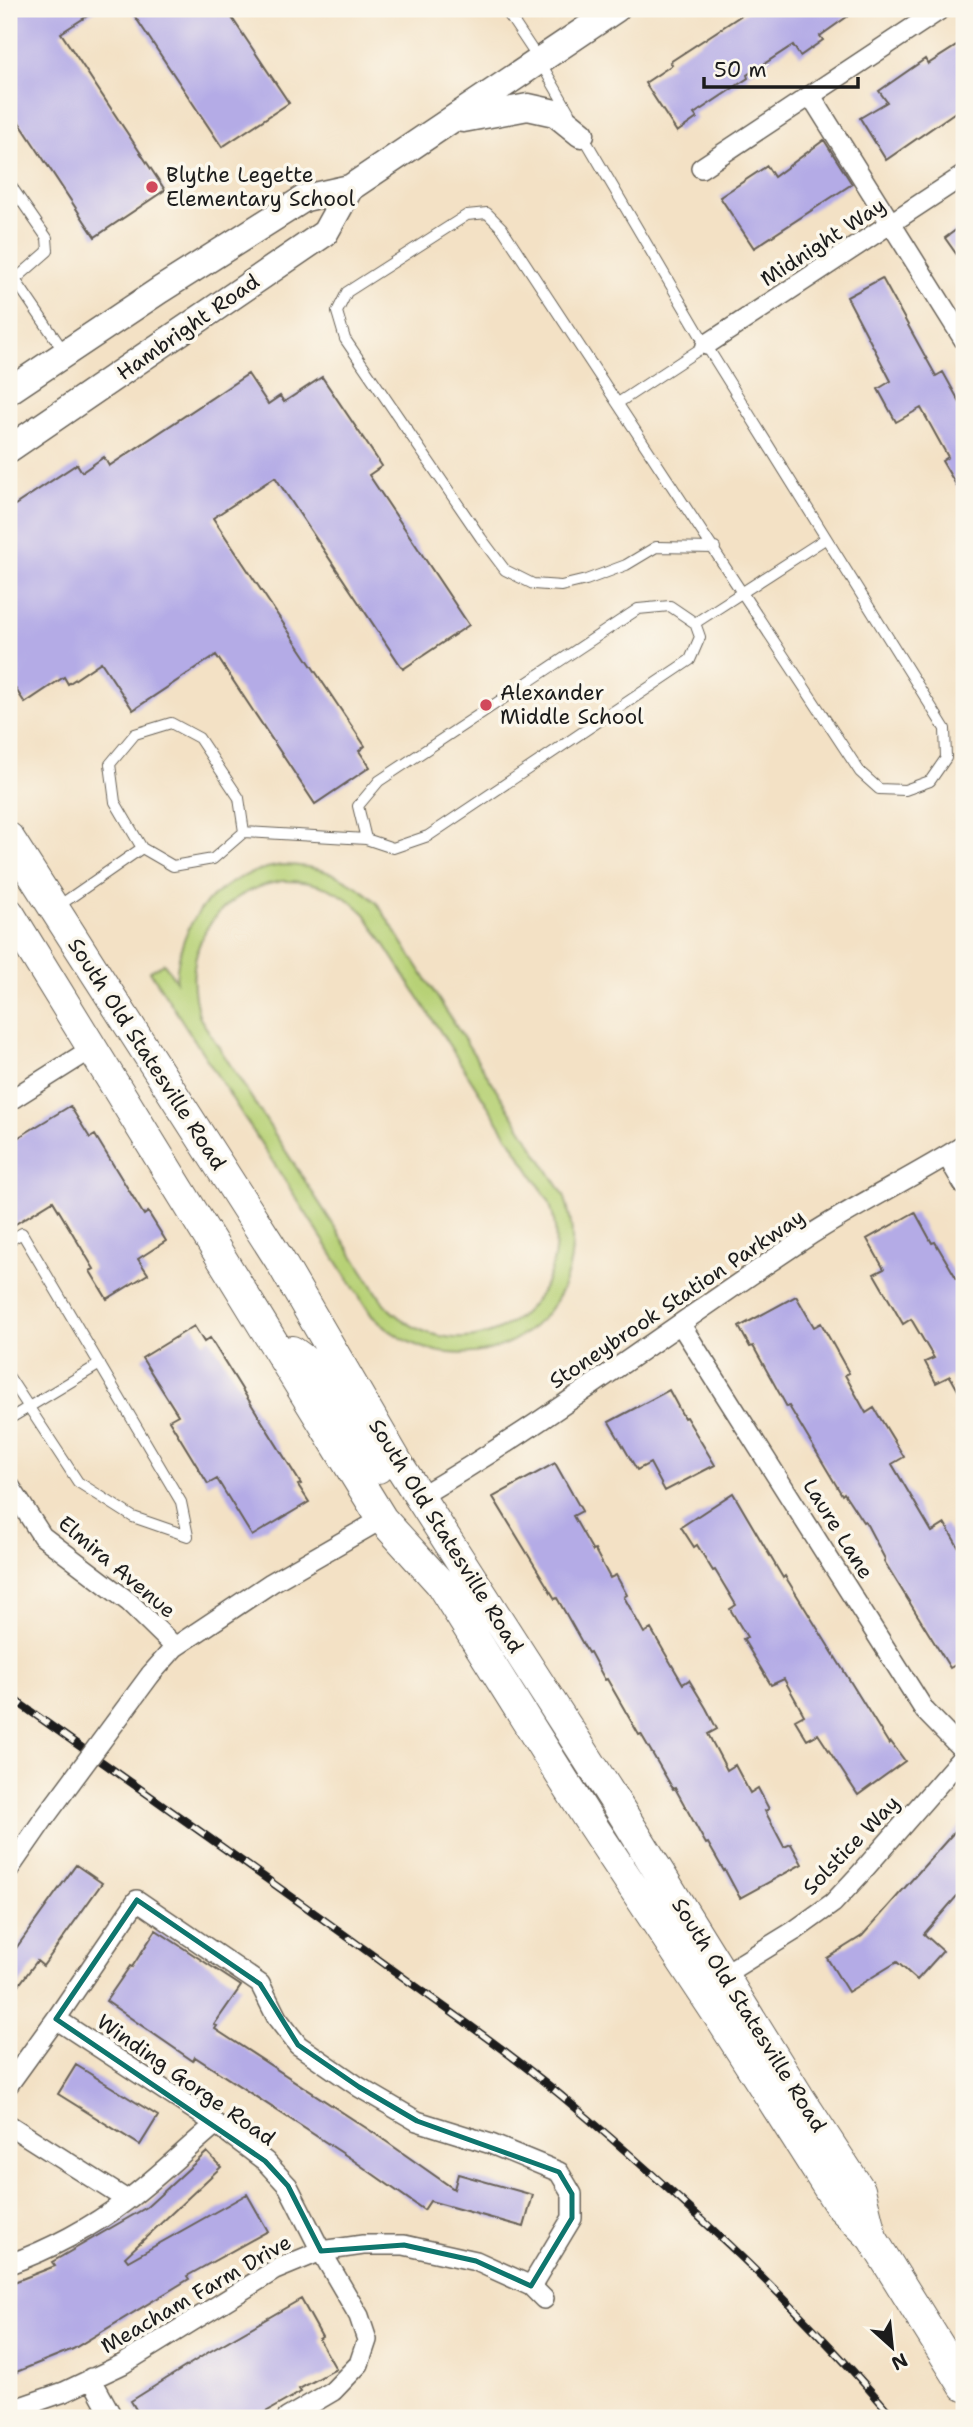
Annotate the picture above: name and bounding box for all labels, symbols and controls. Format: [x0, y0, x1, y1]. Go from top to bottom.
scale bar [704, 46, 858, 90]
text: 50 m [714, 56, 767, 84]
place label: Blythe Legette Elementary School [166, 161, 356, 213]
marker: Blythe Legette Elementary School [144, 179, 160, 195]
street label: Midnight Way [755, 191, 891, 293]
street label: Hambright Road [111, 267, 265, 387]
place label: Alexander Middle School [500, 679, 644, 731]
marker: Alexander Middle School [478, 697, 494, 713]
street label: South Old Statesville Road [61, 933, 233, 1175]
street label: Stoneybrook Station Parkway [544, 1203, 810, 1395]
street label: South Old Statesville Road [362, 1414, 530, 1658]
street label: Laure Lane [796, 1474, 880, 1584]
street label: Elmira Avenue [52, 1510, 182, 1624]
street label: Solstice Way [796, 1789, 906, 1901]
street label: South Old Statesville Road [665, 1893, 833, 2137]
street label: Winding Gorge Road [91, 2008, 281, 2152]
street label: Meacham Farm Drive [96, 2228, 296, 2360]
north arrow [858, 2312, 928, 2382]
text: N [887, 2347, 912, 2376]

